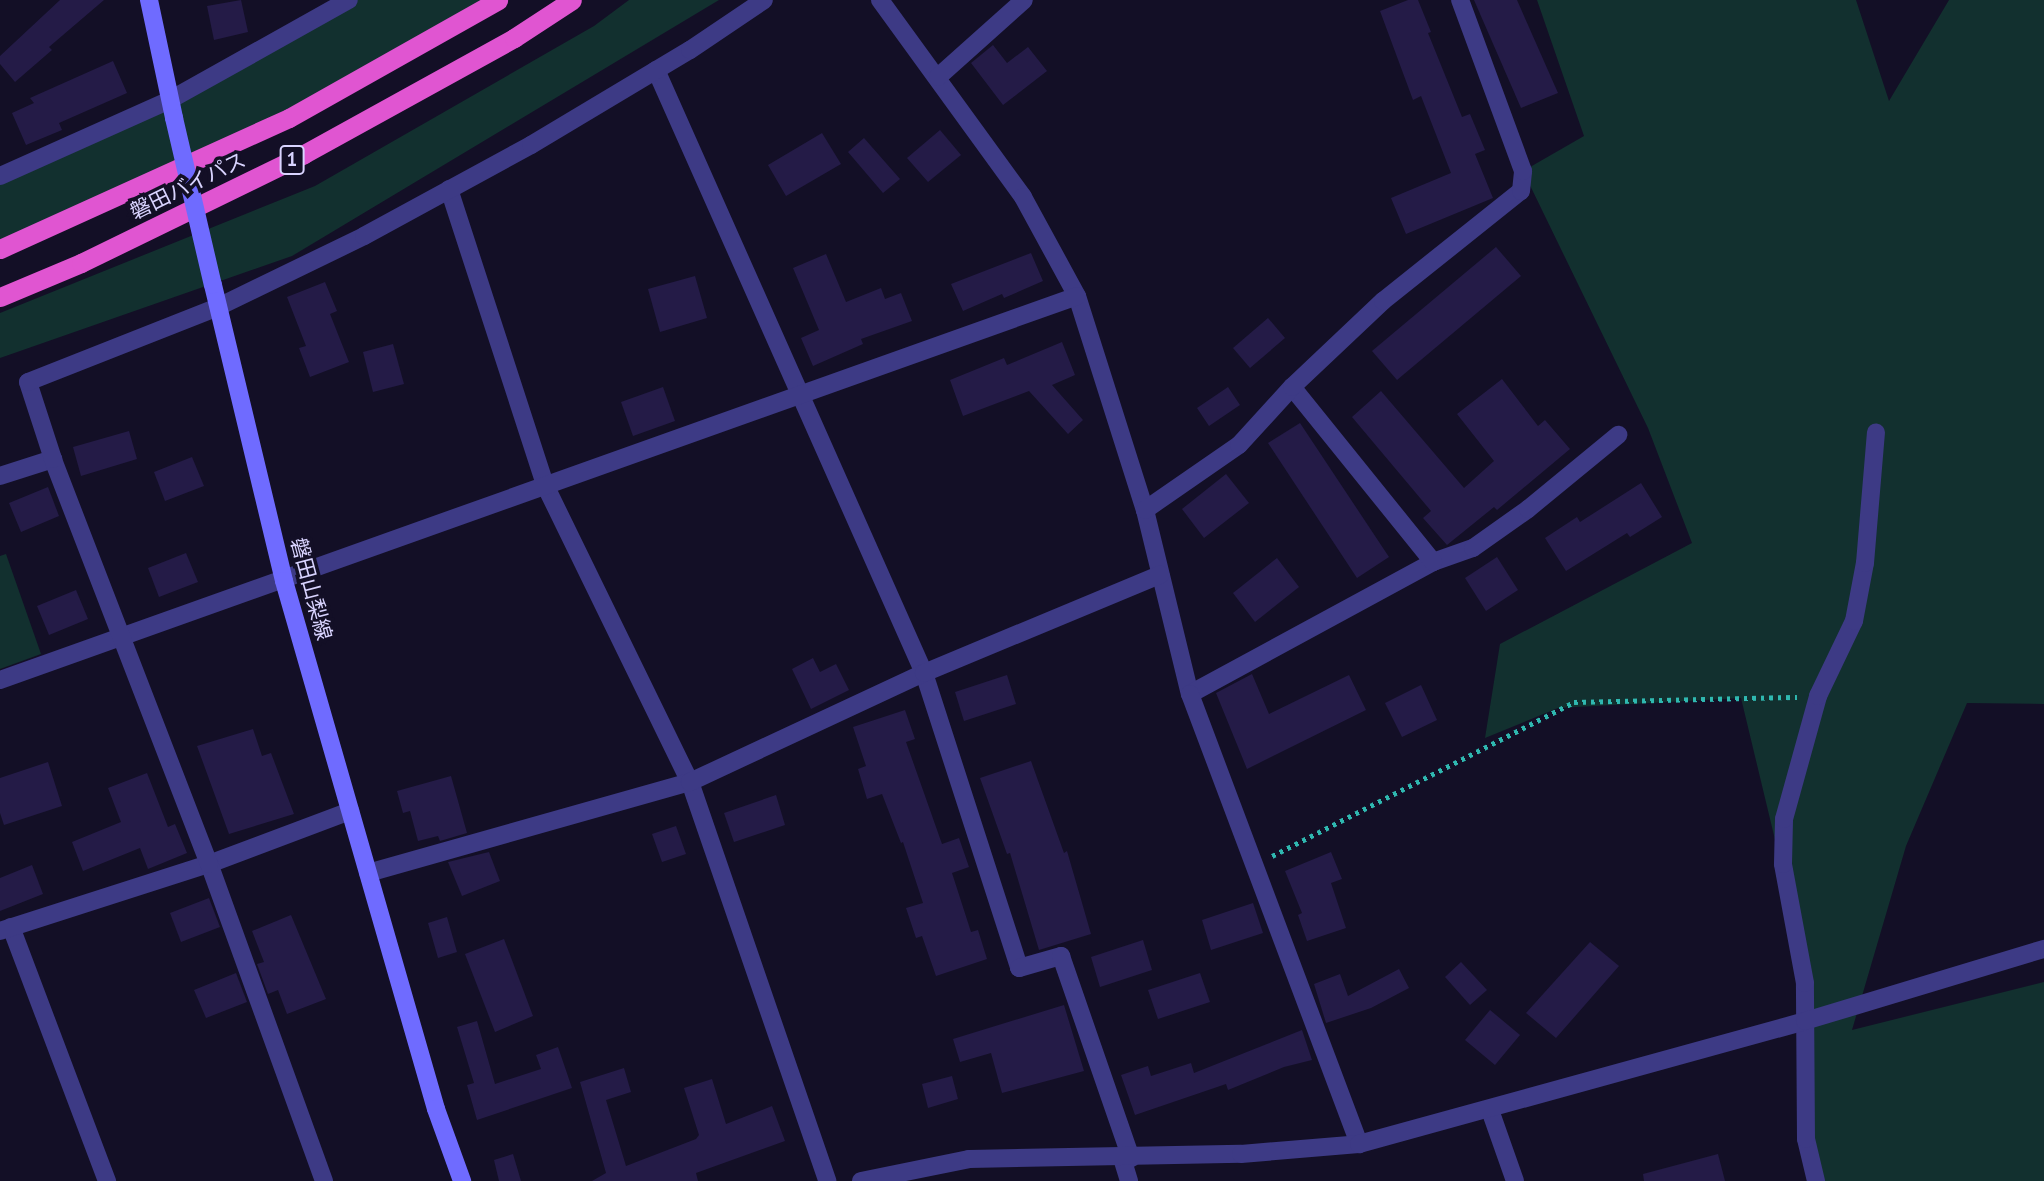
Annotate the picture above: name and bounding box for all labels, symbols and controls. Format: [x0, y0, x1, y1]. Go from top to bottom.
road number: 1 [278, 144, 306, 176]
street label: 磐田バイパス [126, 147, 250, 225]
street label: 磐田山梨線 [285, 535, 337, 643]

